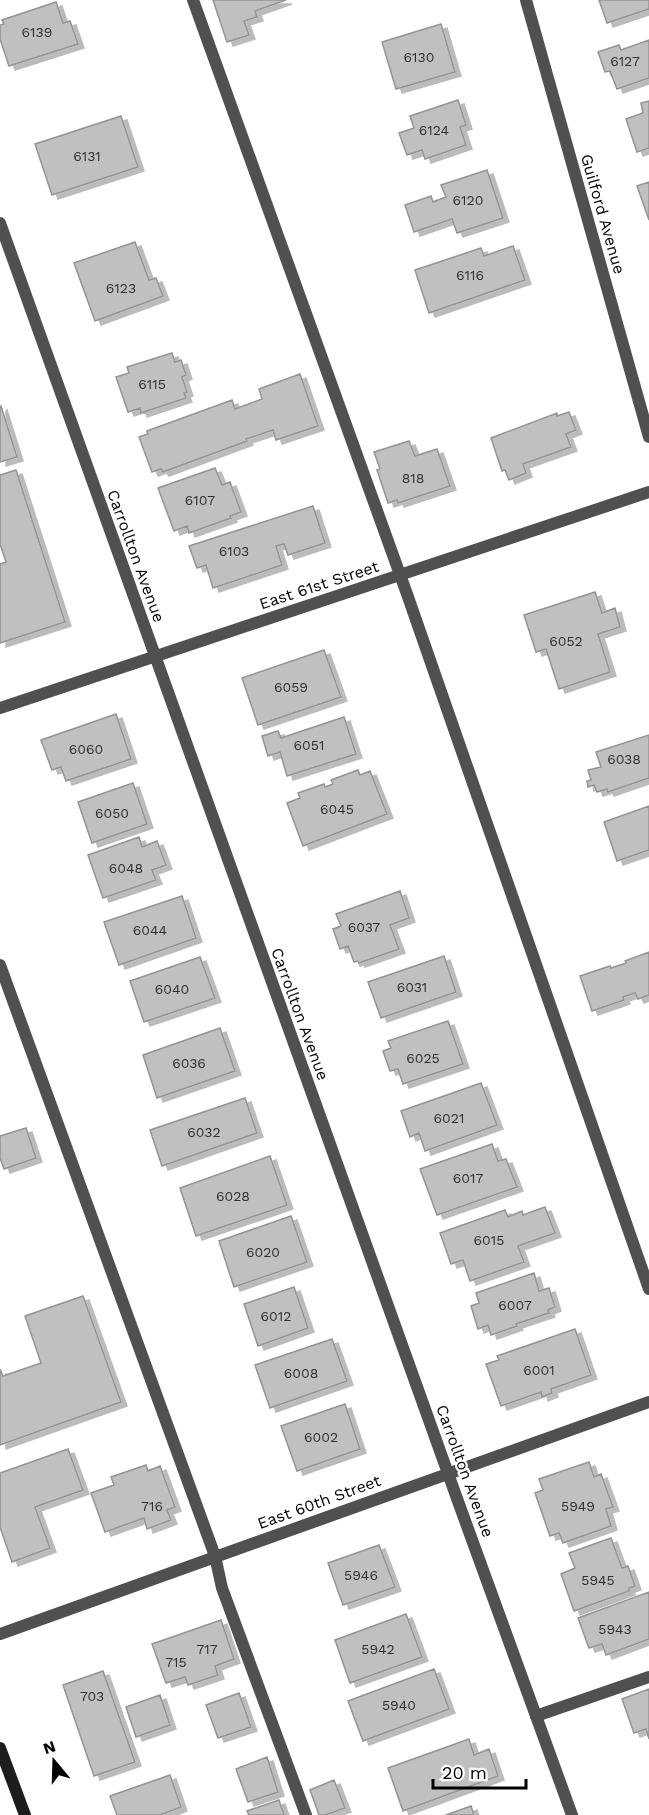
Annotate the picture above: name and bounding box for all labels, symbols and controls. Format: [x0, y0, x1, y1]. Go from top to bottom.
house number: 6139 [22, 24, 52, 40]
house number: 6130 [404, 49, 434, 65]
house number: 6127 [610, 53, 640, 69]
house number: 6124 [419, 122, 449, 138]
house number: 6131 [73, 148, 101, 164]
street label: Guilford Avenue [577, 152, 629, 276]
house number: 6120 [453, 192, 483, 208]
house number: 6116 [456, 267, 484, 283]
house number: 6123 [106, 280, 136, 296]
house number: 6115 [138, 376, 166, 392]
house number: 818 [402, 470, 424, 486]
street label: Carrollton Avenue [103, 487, 169, 625]
house number: 6107 [185, 492, 215, 508]
house number: 6103 [219, 543, 249, 559]
street label: East 61st Street [257, 557, 381, 613]
house number: 6052 [549, 633, 583, 649]
house number: 6059 [274, 679, 308, 695]
house number: 6051 [294, 737, 324, 753]
house number: 6060 [69, 741, 103, 757]
house number: 6038 [607, 751, 641, 767]
house number: 6045 [320, 801, 354, 817]
house number: 6050 [95, 805, 129, 821]
house number: 6048 [109, 860, 143, 876]
house number: 6037 [348, 919, 380, 935]
house number: 6044 [133, 922, 167, 938]
street label: Carrollton Avenue [267, 945, 333, 1083]
house number: 6031 [397, 979, 427, 995]
house number: 6040 [155, 981, 189, 997]
house number: 6025 [406, 1050, 440, 1066]
house number: 6036 [172, 1055, 206, 1071]
house number: 6021 [434, 1110, 464, 1126]
house number: 6032 [187, 1124, 221, 1140]
house number: 6017 [453, 1170, 483, 1186]
house number: 6028 [216, 1188, 250, 1204]
house number: 6015 [474, 1232, 504, 1248]
house number: 6020 [246, 1244, 280, 1260]
house number: 6007 [498, 1297, 532, 1313]
house number: 6012 [261, 1308, 291, 1324]
house number: 6001 [523, 1362, 555, 1378]
house number: 6008 [284, 1365, 318, 1381]
street label: Carrollton Avenue [432, 1402, 498, 1540]
house number: 6002 [304, 1429, 338, 1445]
street label: East 60th Street [255, 1471, 383, 1533]
house number: 716 [141, 1498, 163, 1514]
house number: 5949 [561, 1498, 595, 1514]
house number: 5946 [344, 1567, 378, 1583]
house number: 5945 [581, 1572, 615, 1588]
house number: 5943 [598, 1621, 632, 1637]
house number: 717 [196, 1641, 218, 1657]
house number: 5942 [361, 1641, 395, 1657]
house number: 715 [165, 1654, 187, 1670]
house number: 703 [80, 1688, 104, 1704]
house number: 5940 [382, 1697, 416, 1713]
north arrow [24, 1731, 84, 1791]
text: N [41, 1736, 58, 1758]
scale bar [433, 1752, 526, 1790]
text: 20 m [442, 1762, 487, 1783]

